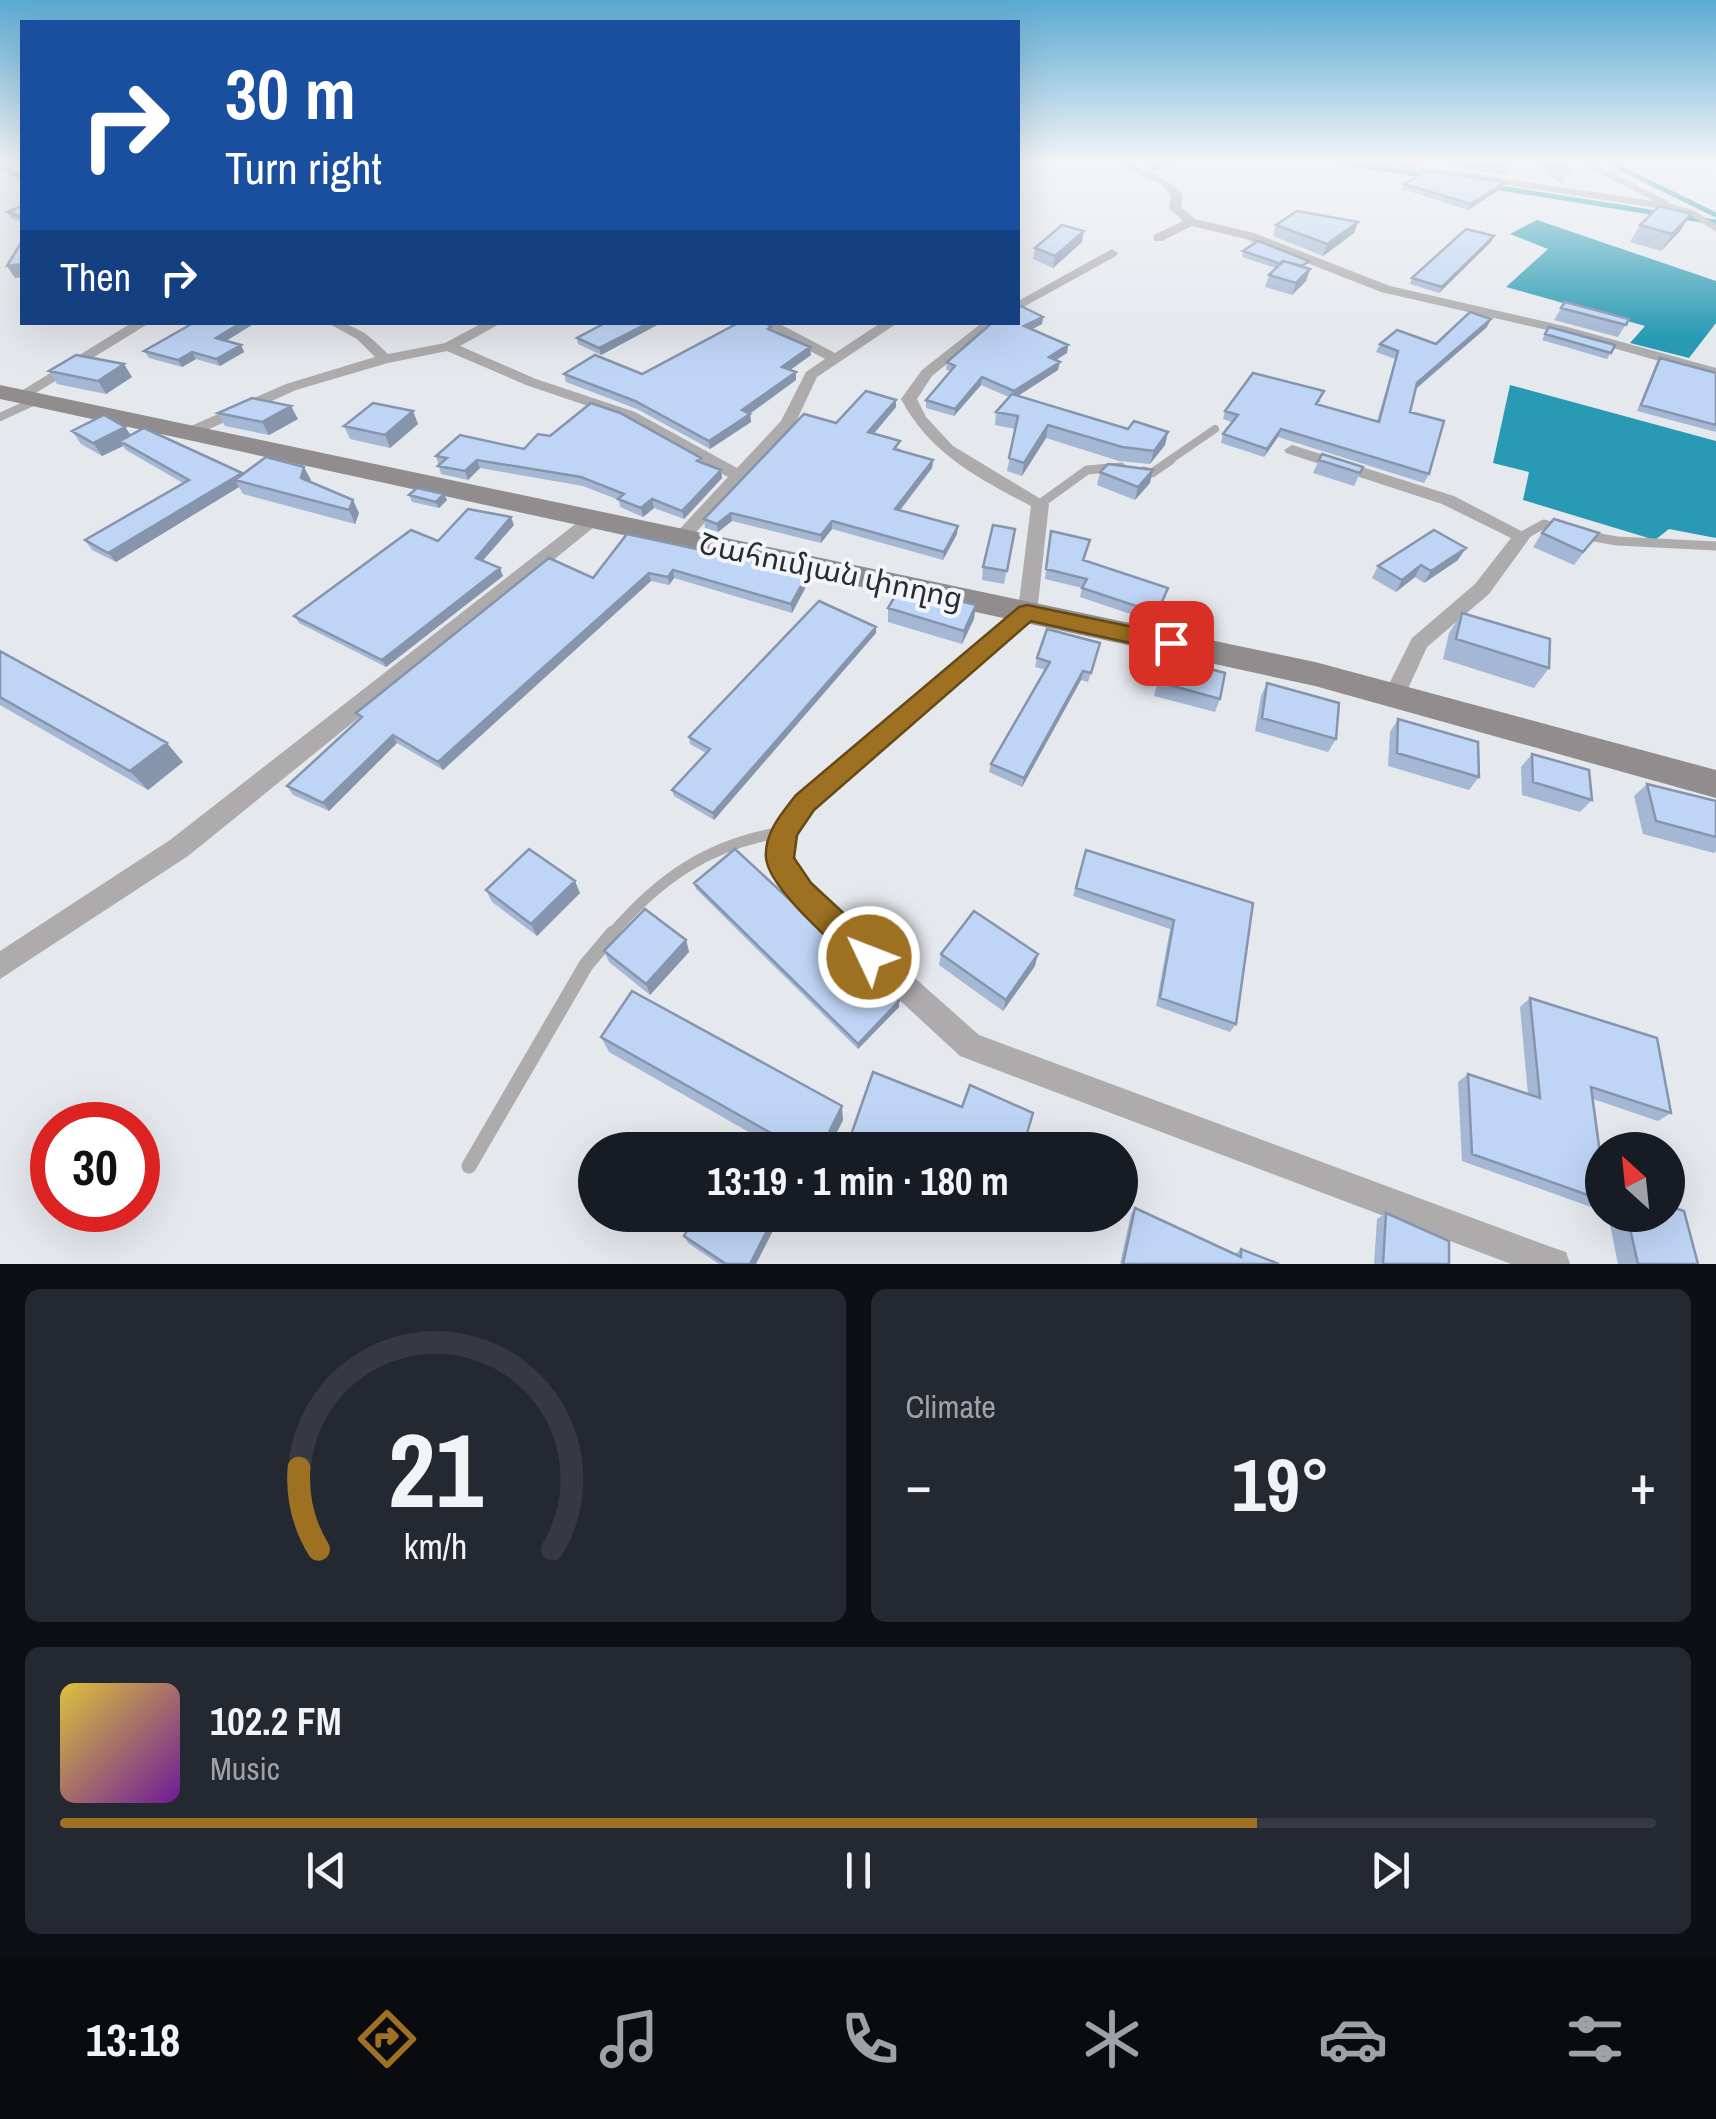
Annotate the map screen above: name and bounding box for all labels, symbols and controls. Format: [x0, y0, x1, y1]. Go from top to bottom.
text: 30 m [225, 47, 356, 141]
icon: right [60, 60, 190, 190]
text: Turn right [225, 137, 382, 198]
icon: right [151, 250, 206, 305]
text: Then [60, 252, 131, 303]
street label: Շահումյան փողոց [695, 523, 967, 617]
pin [1129, 601, 1214, 686]
icon: arrive [1144, 616, 1199, 671]
position arrow [817, 905, 921, 1009]
speed limit sign: 30 [30, 1102, 160, 1232]
north arrow [1585, 1132, 1685, 1232]
map controls [1585, 1132, 1685, 1232]
text: 13:19 · 1 min · 180 m [707, 1156, 1009, 1207]
text: Climate [906, 1385, 996, 1428]
text: 21 [388, 1399, 483, 1539]
text: 19° [1232, 1433, 1330, 1534]
text: − [906, 1447, 932, 1521]
text: + [1630, 1447, 1656, 1521]
text: km/h [403, 1522, 467, 1570]
text: 102.2 FM [210, 1696, 342, 1747]
text: Music [210, 1747, 280, 1790]
icon: previous [299, 1843, 354, 1898]
icon: pause [831, 1843, 886, 1898]
icon: next [1363, 1843, 1418, 1898]
icon: directions [352, 2004, 422, 2074]
icon: music [594, 2004, 664, 2074]
icon: phone [835, 2004, 905, 2074]
icon: climate [1077, 2004, 1147, 2074]
icon: car [1318, 2004, 1388, 2074]
icon: filters [1560, 2004, 1630, 2074]
text: 13:18 [86, 2009, 180, 2070]

